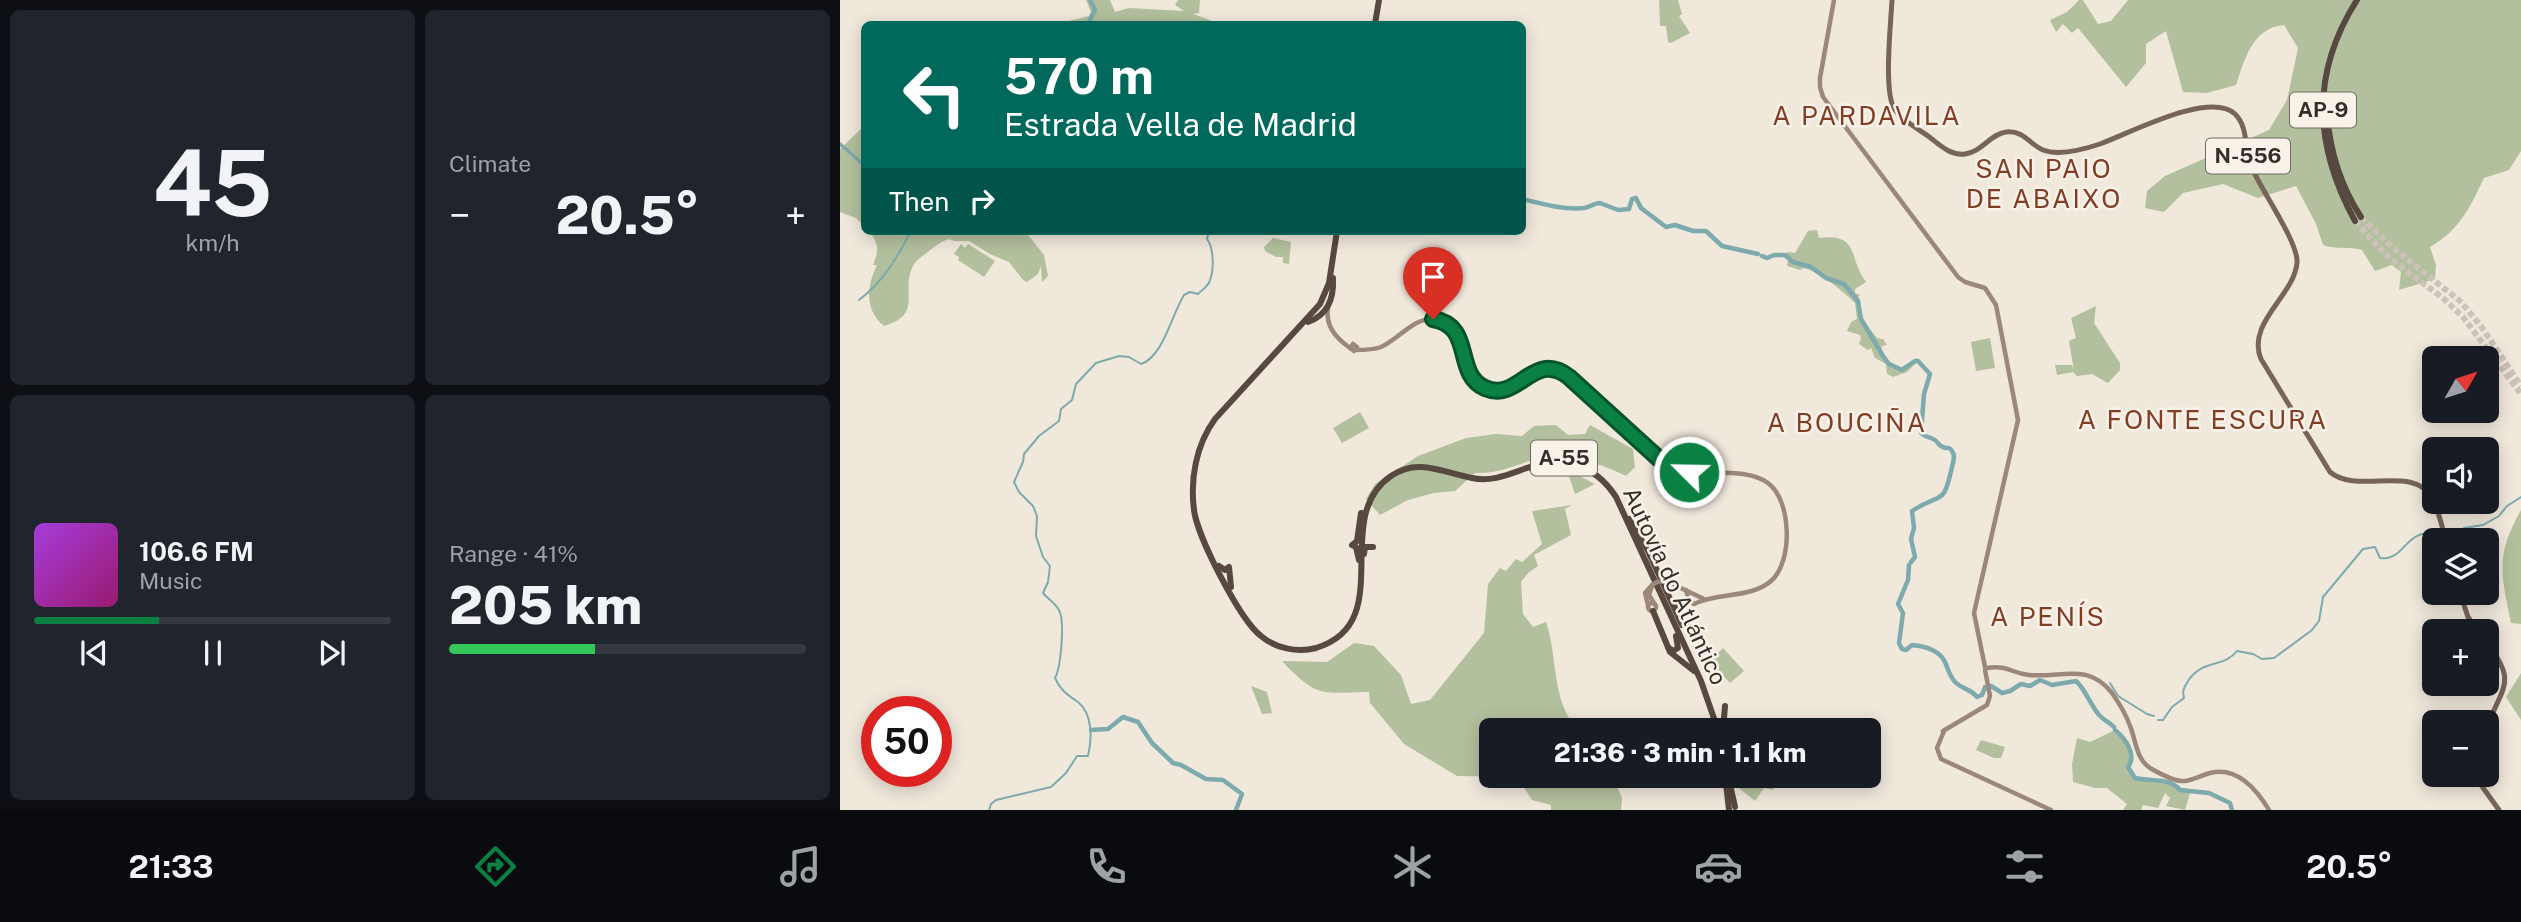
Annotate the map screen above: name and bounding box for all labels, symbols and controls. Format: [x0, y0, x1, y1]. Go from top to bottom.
text: 570 m [1004, 47, 1154, 105]
icon: left [889, 49, 980, 140]
road number: AP-9 [2290, 92, 2356, 128]
district label: A PARDAVILA [1772, 100, 1962, 131]
text: Estrada Vella de Madrid [1004, 106, 1357, 143]
text: 45 [152, 130, 273, 236]
road number: N-556 [2206, 138, 2290, 174]
text: Climate [449, 150, 531, 177]
district label: SAN PAIO DE ABAIXO [1966, 153, 2122, 214]
icon: right [963, 182, 1001, 220]
text: 20.5° [555, 185, 700, 246]
text: Then [889, 186, 949, 217]
text: − [449, 193, 470, 238]
text: + [785, 193, 806, 238]
text: km/h [185, 229, 240, 256]
pin [1403, 247, 1463, 319]
icon: arrive [1414, 258, 1452, 296]
north arrow [2422, 346, 2499, 424]
map controls [2422, 346, 2499, 787]
district label: A FONTE ESCURA [2078, 404, 2328, 435]
district label: A BOUCIÑA [1767, 407, 1927, 438]
position arrow [1652, 435, 1726, 509]
button: sound [2422, 437, 2499, 514]
road number: A-55 [1531, 440, 1597, 476]
street label: Autovía do Atlántico [1618, 483, 1733, 689]
button: layers [2422, 528, 2499, 605]
text: 106.6 FM [139, 536, 254, 567]
text: Range · 41% [449, 540, 578, 567]
text: Music [139, 567, 203, 594]
text: 205 km [449, 575, 642, 636]
district label: A PENÍS [1990, 601, 2106, 632]
button: + [2422, 619, 2499, 696]
icon: previous [75, 634, 113, 672]
icon: pause [194, 634, 232, 672]
icon: next [313, 634, 351, 672]
speed limit sign: 50 [861, 696, 952, 787]
button: − [2422, 710, 2499, 787]
text: 21:36 · 3 min · 1.1 km [1554, 737, 1806, 768]
icon: directions [471, 842, 520, 891]
icon: music [776, 842, 825, 891]
icon: phone [1082, 842, 1131, 891]
icon: climate [1388, 842, 1437, 891]
icon: car [1694, 842, 1743, 891]
icon: filters [2000, 842, 2049, 891]
text: 21:33 [128, 848, 214, 885]
text: 20.5° [2306, 848, 2392, 885]

